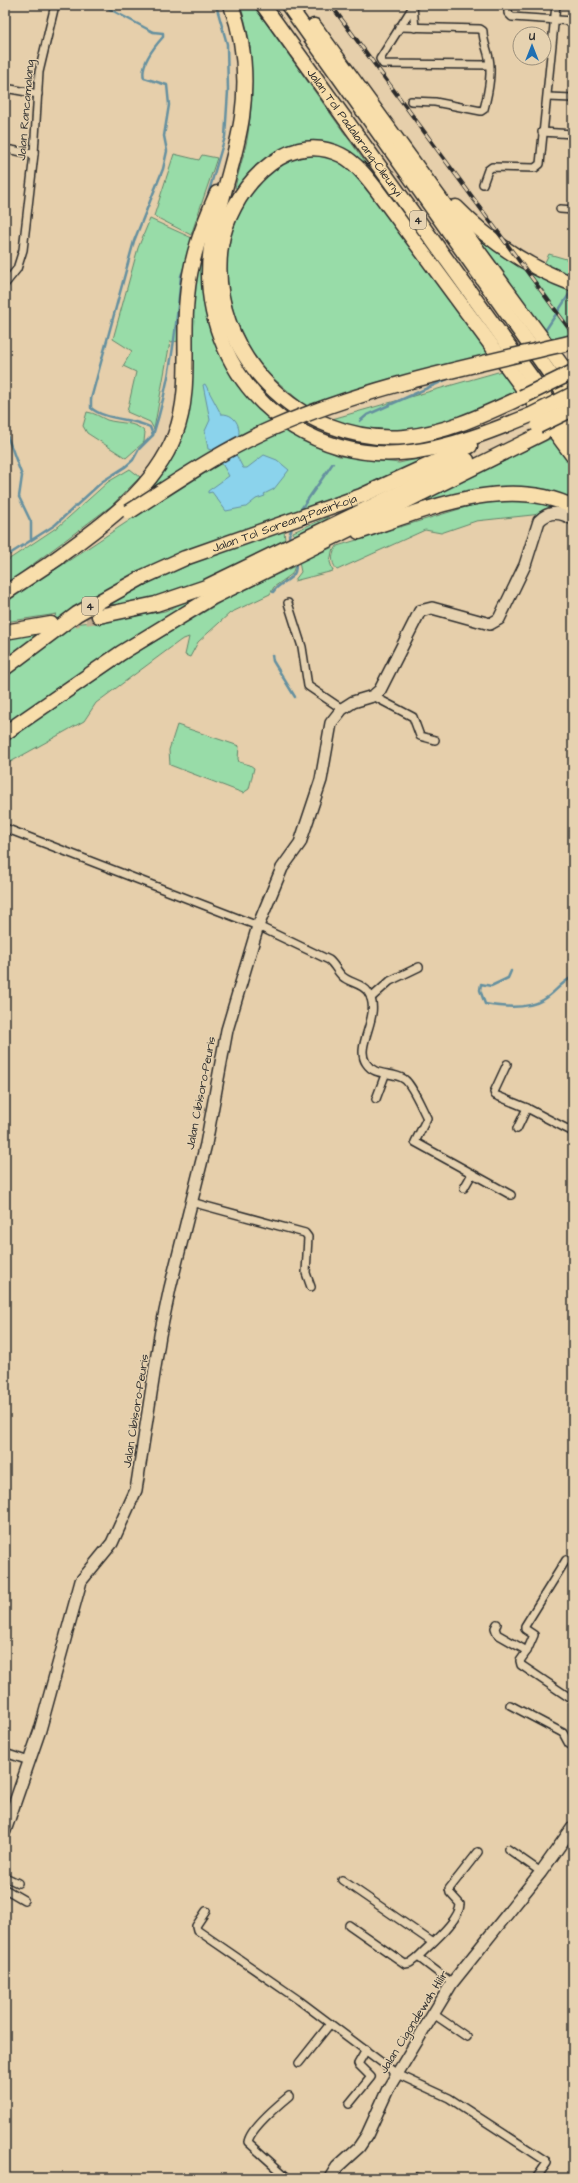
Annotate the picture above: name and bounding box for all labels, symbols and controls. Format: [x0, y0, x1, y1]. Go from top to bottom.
north arrow [512, 26, 552, 66]
text: U [528, 29, 535, 44]
street label: Jalan Rancamalang [13, 59, 40, 161]
street label: Jalan Tol Padalarang–Cileunyi [303, 65, 407, 200]
road number: 4 [410, 211, 426, 229]
street label: Jalan Tol Soreang–Pasirkoja [210, 490, 359, 556]
road number: 4 [82, 597, 98, 615]
street label: Jalan Cibisoro-Peuris [182, 1035, 220, 1151]
street label: Jalan Cibisoro-Peuris [119, 1353, 153, 1469]
street label: Jalan Cigondewah Hilir [375, 1967, 454, 2078]

